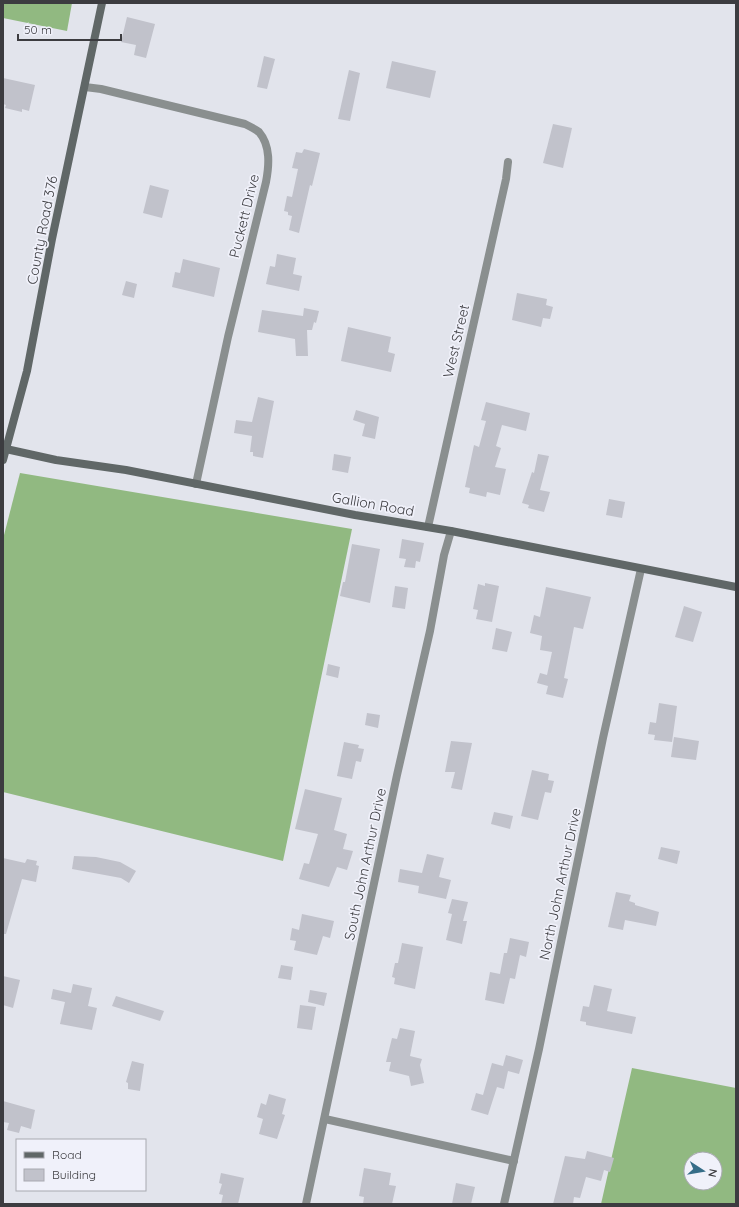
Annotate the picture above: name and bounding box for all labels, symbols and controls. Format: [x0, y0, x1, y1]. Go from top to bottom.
scale bar [18, 16, 121, 42]
text: 50 m [24, 22, 52, 37]
street label: Puckett Drive [225, 172, 263, 260]
street label: County Road 376 [23, 174, 61, 286]
street label: West Street [439, 302, 473, 379]
street label: Gallion Road [331, 488, 415, 520]
street label: South John Arthur Drive [340, 786, 390, 942]
street label: North John Arthur Drive [535, 806, 585, 962]
legend [16, 1139, 146, 1191]
text: Road [52, 1147, 82, 1162]
north arrow [683, 1151, 723, 1191]
text: Building [52, 1167, 96, 1182]
text: N [705, 1168, 720, 1178]

